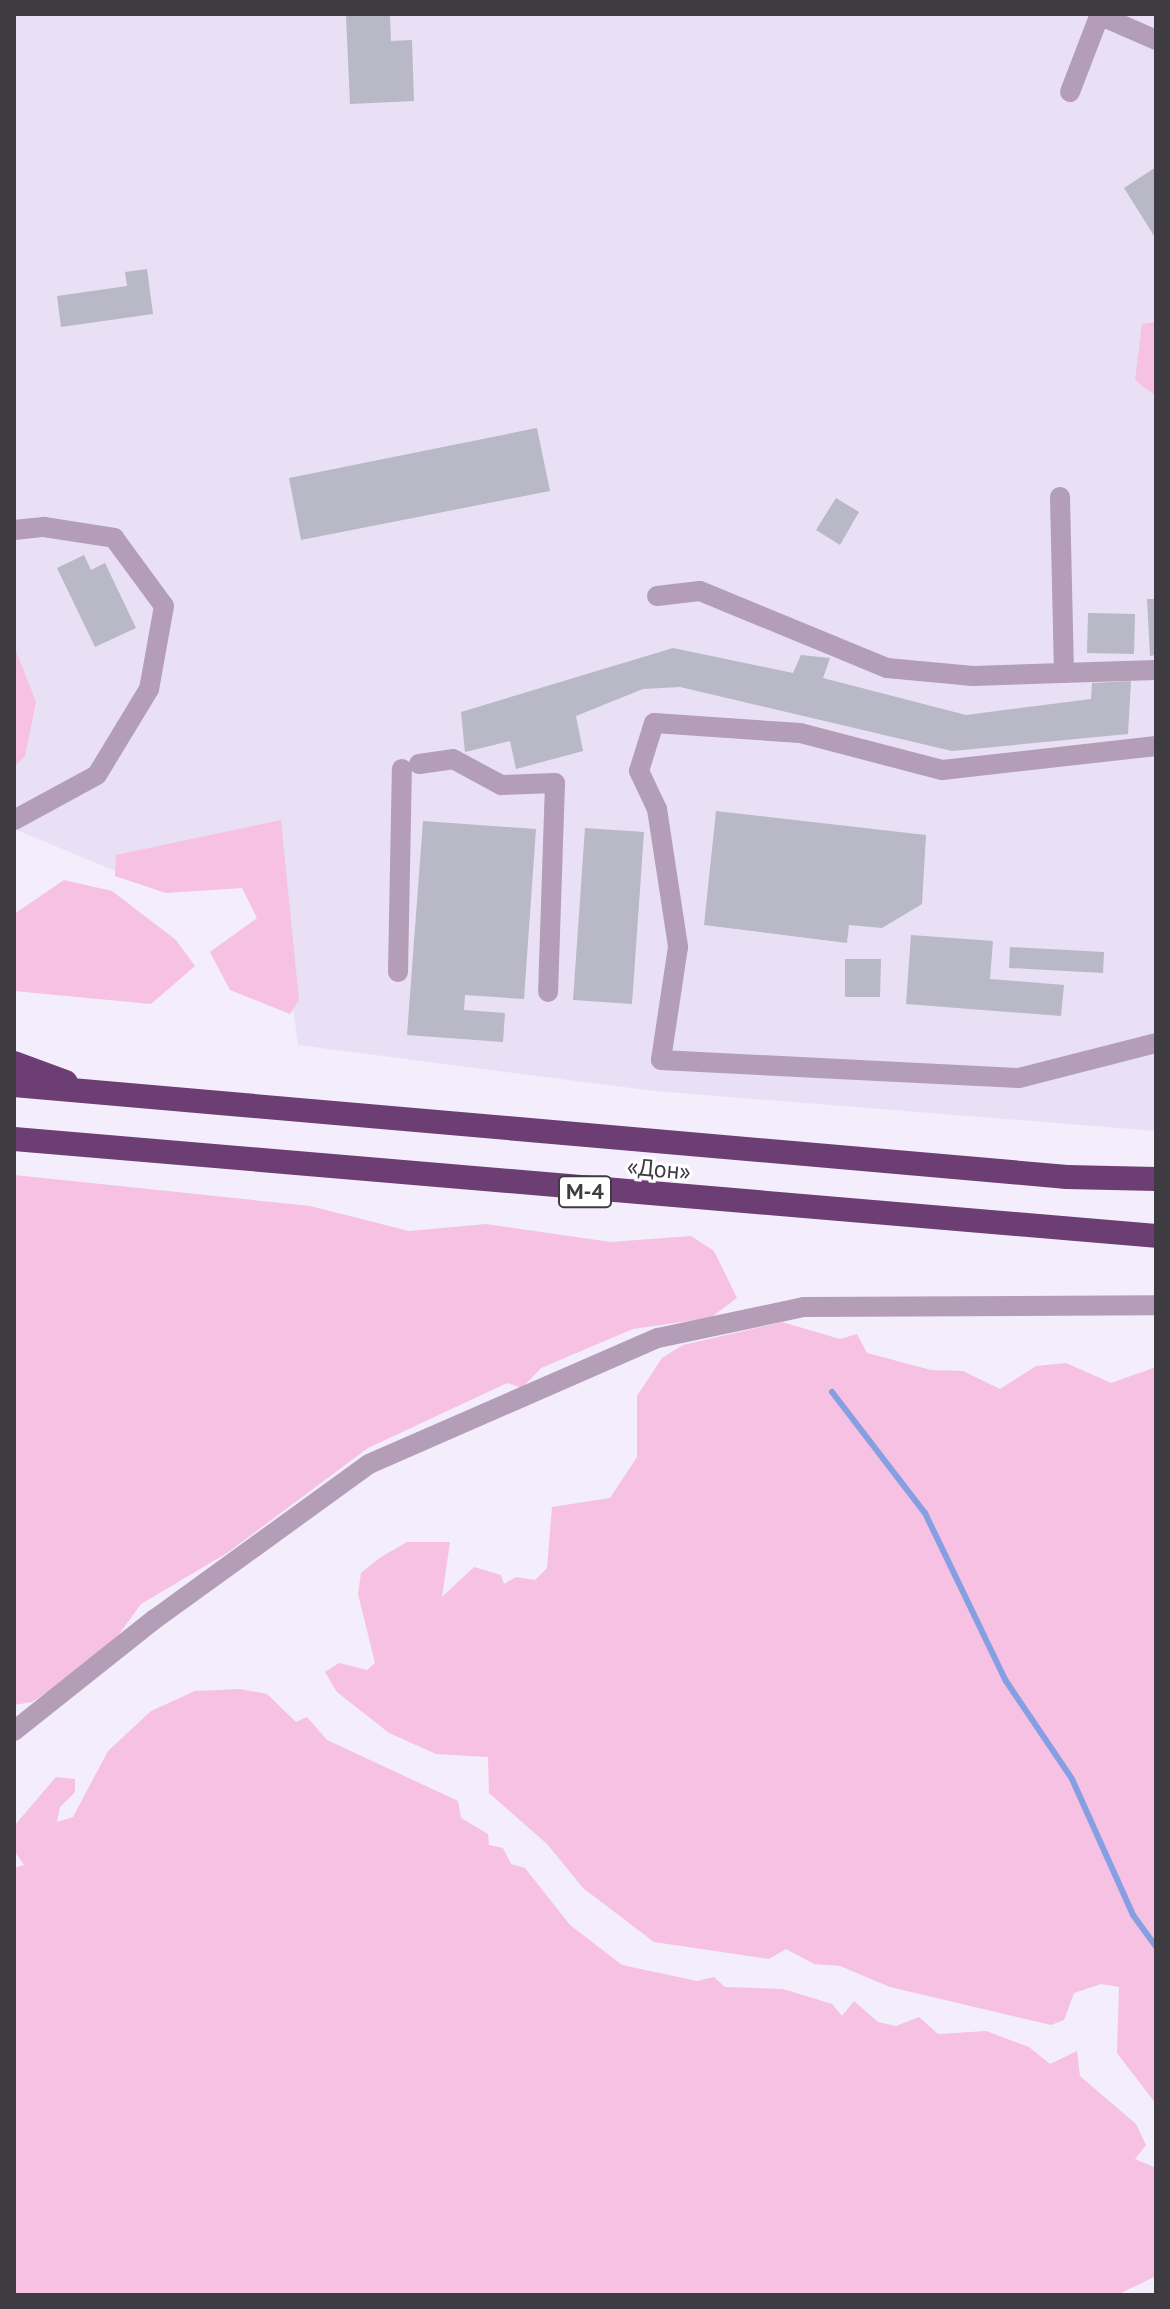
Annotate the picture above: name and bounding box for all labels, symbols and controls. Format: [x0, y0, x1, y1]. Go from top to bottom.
street label: «Дон» [626, 1152, 692, 1186]
road number: М-4 [557, 1174, 613, 1210]

